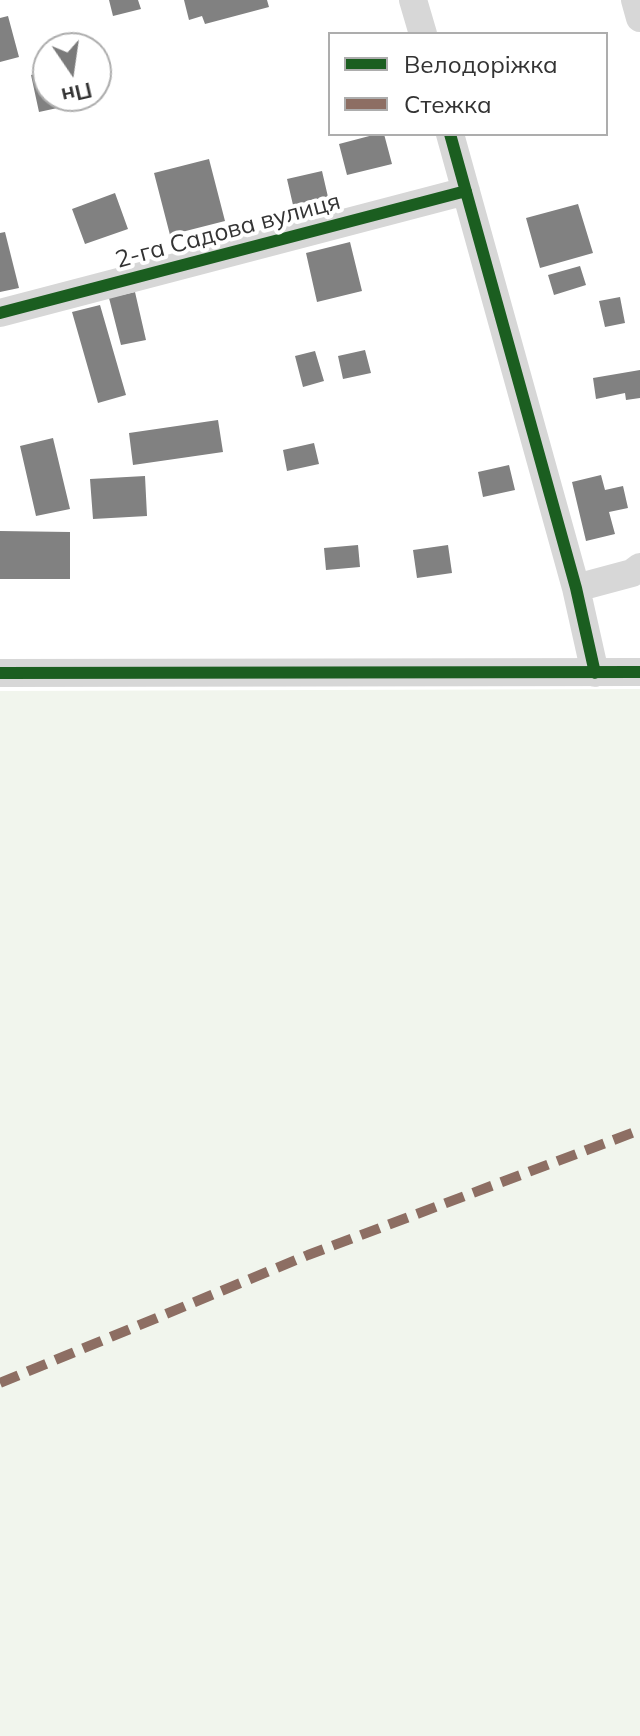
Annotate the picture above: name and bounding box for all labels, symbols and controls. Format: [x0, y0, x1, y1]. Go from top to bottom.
north arrow [32, 32, 112, 112]
legend [328, 32, 608, 136]
text: Велодоріжка [404, 49, 558, 79]
text: Пн [59, 76, 95, 111]
text: Стежка [404, 89, 492, 119]
street label: 2-га Садова вулиця [112, 187, 344, 275]

